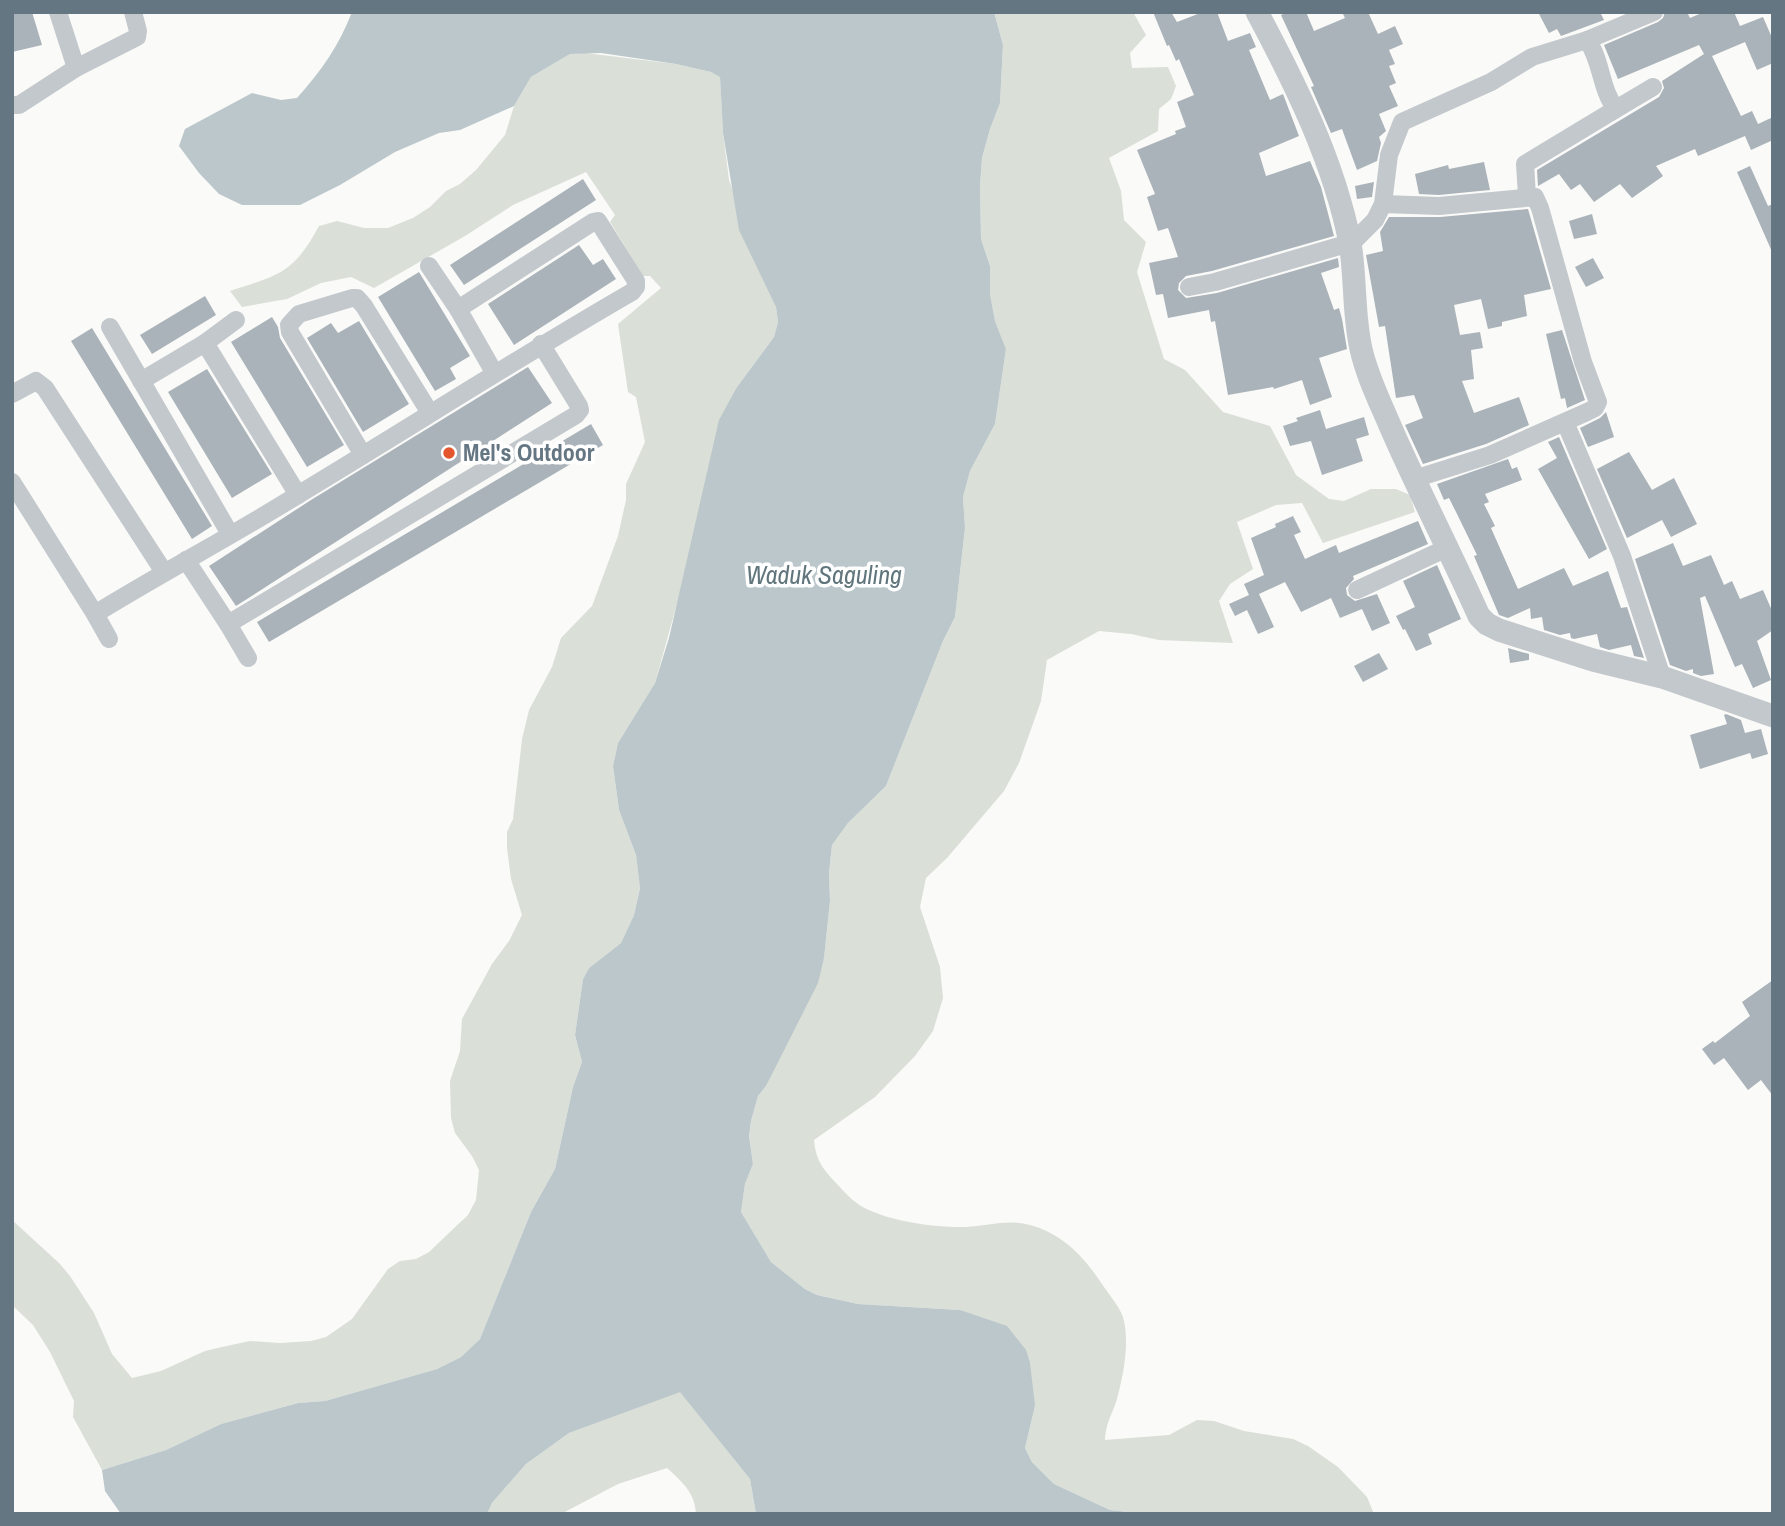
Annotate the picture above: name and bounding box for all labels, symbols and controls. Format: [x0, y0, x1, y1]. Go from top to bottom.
place label: Mel's Outdoor [463, 436, 595, 468]
marker: Mel's Outdoor [441, 445, 457, 461]
water label: Waduk Saguling [746, 557, 902, 592]

